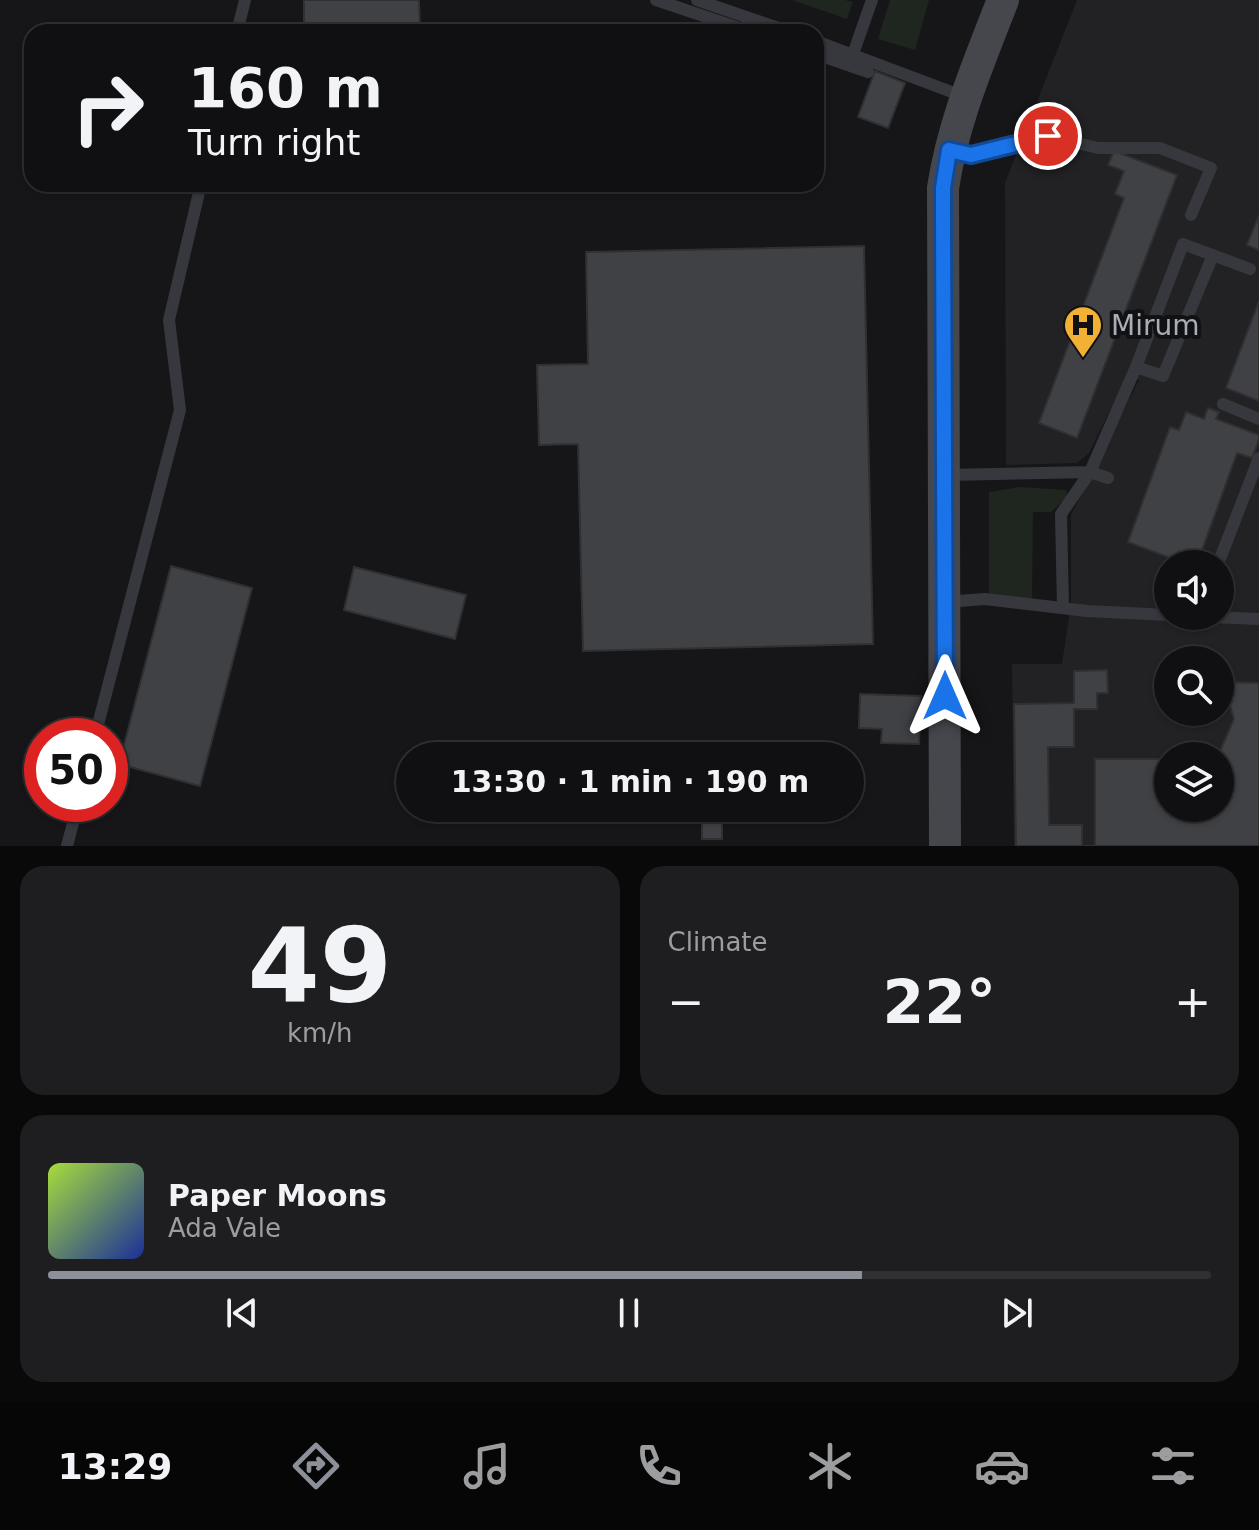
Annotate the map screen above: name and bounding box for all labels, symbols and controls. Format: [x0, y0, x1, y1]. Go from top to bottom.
text: 160 m [188, 55, 383, 120]
icon: right [56, 56, 160, 160]
pin [1014, 102, 1082, 170]
icon: arrive [1026, 114, 1070, 158]
text: Turn right [188, 122, 360, 163]
hospital icon: Mirum [1062, 304, 1104, 359]
place label: Mirum [1111, 309, 1199, 342]
map controls [1154, 550, 1234, 822]
button: sound [1154, 550, 1234, 630]
button: search [1154, 646, 1234, 726]
position arrow [903, 654, 987, 738]
speed limit sign: 50 [24, 718, 128, 822]
button: layers [1154, 742, 1234, 822]
text: 13:30 · 1 min · 190 m [451, 764, 809, 799]
text: 49 [247, 905, 392, 1027]
text: Climate [668, 927, 768, 957]
text: 22° [883, 967, 996, 1037]
text: − [668, 976, 704, 1027]
text: + [1174, 976, 1211, 1027]
text: km/h [287, 1018, 353, 1048]
text: Paper Moons [168, 1178, 387, 1213]
text: Ada Vale [168, 1213, 281, 1243]
icon: previous [220, 1291, 264, 1335]
icon: pause [607, 1291, 651, 1335]
icon: next [995, 1291, 1039, 1335]
icon: directions [288, 1438, 344, 1494]
icon: music [459, 1438, 515, 1494]
icon: phone [631, 1438, 687, 1494]
icon: climate [802, 1438, 858, 1494]
icon: car [974, 1438, 1030, 1494]
icon: filters [1145, 1438, 1201, 1494]
text: 13:29 [58, 1446, 172, 1487]

